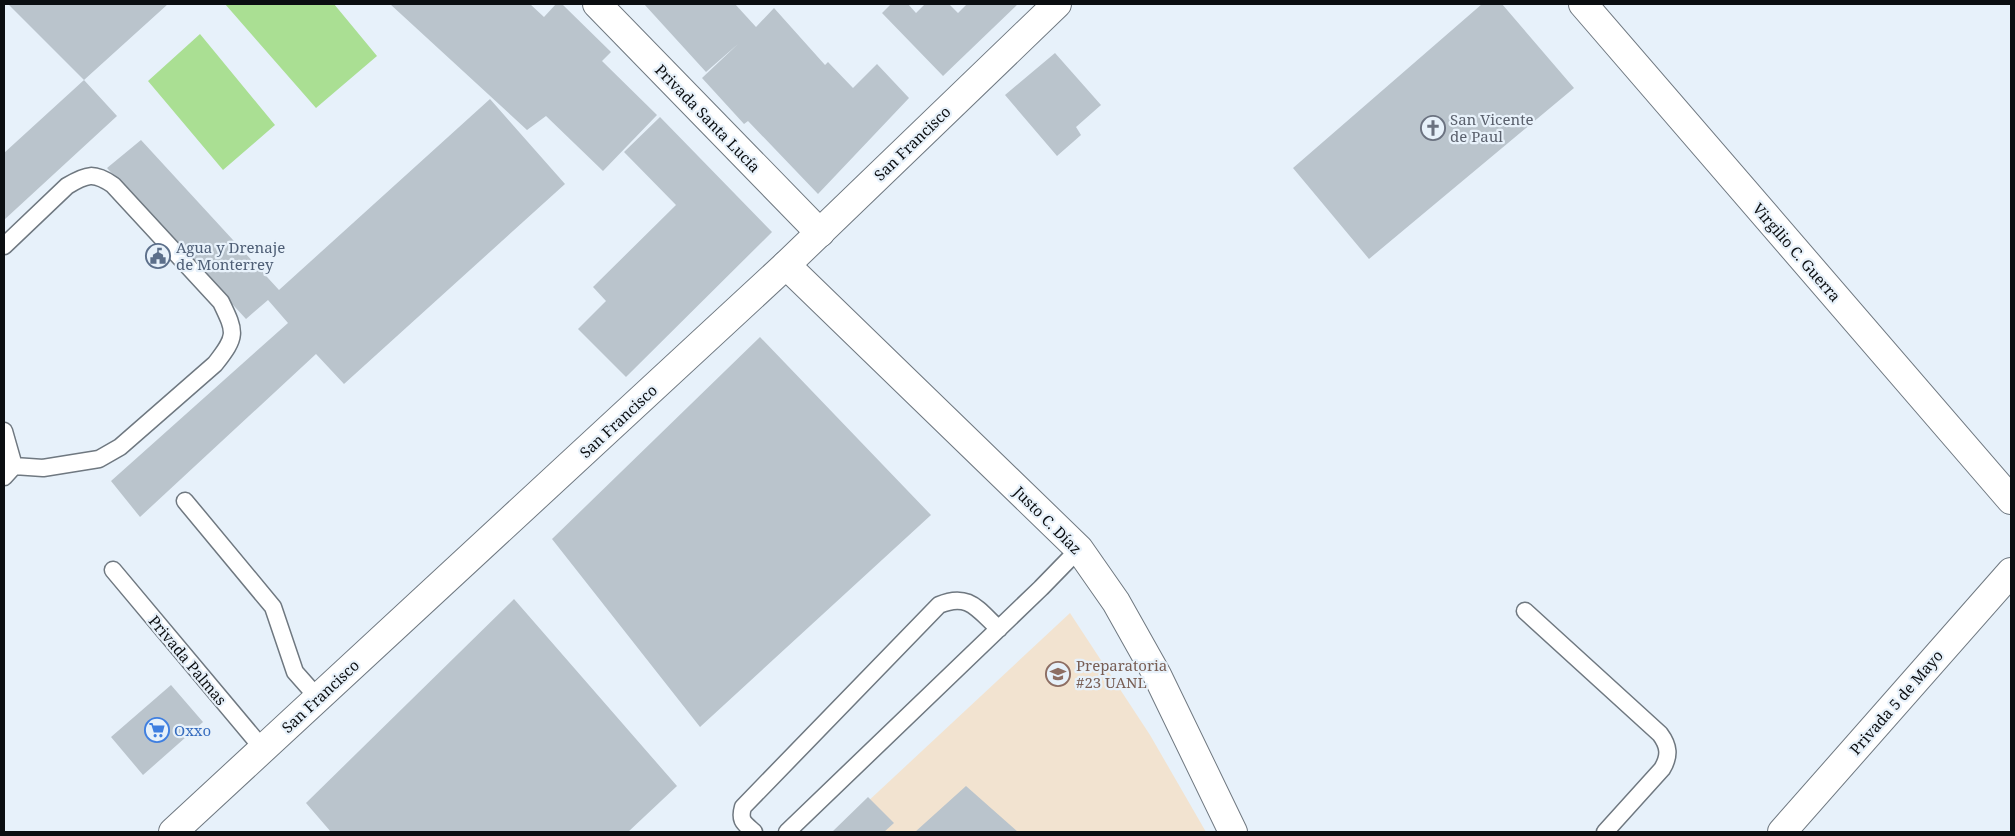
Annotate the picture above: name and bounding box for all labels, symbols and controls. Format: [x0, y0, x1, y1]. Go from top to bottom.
street label: Privada Santa Lucía [651, 60, 765, 176]
street label: San Francisco [869, 101, 955, 185]
place label: San Vicente de Paul [1450, 109, 1534, 146]
church icon: San Vicente de Paul [1420, 115, 1446, 141]
street label: Virgilio C. Guerra [1749, 199, 1845, 305]
place label: Agua y Drenaje de Monterrey [176, 237, 285, 274]
public building icon: Agua y Drenaje de Monterrey [145, 243, 171, 269]
street label: San Francisco [575, 380, 661, 462]
street label: Justo C. Díaz [1009, 481, 1086, 558]
street label: Privada Palmas [145, 611, 232, 709]
street label: Privada 5 de Mayo [1845, 645, 1947, 759]
street label: San Francisco [277, 655, 363, 737]
place label: Preparatoria #23 UANL [1076, 655, 1167, 692]
school or university icon: Preparatoria #23 UANL [1045, 661, 1071, 687]
supermarket icon: Oxxo [144, 717, 170, 743]
place label: Oxxo [174, 720, 211, 740]

